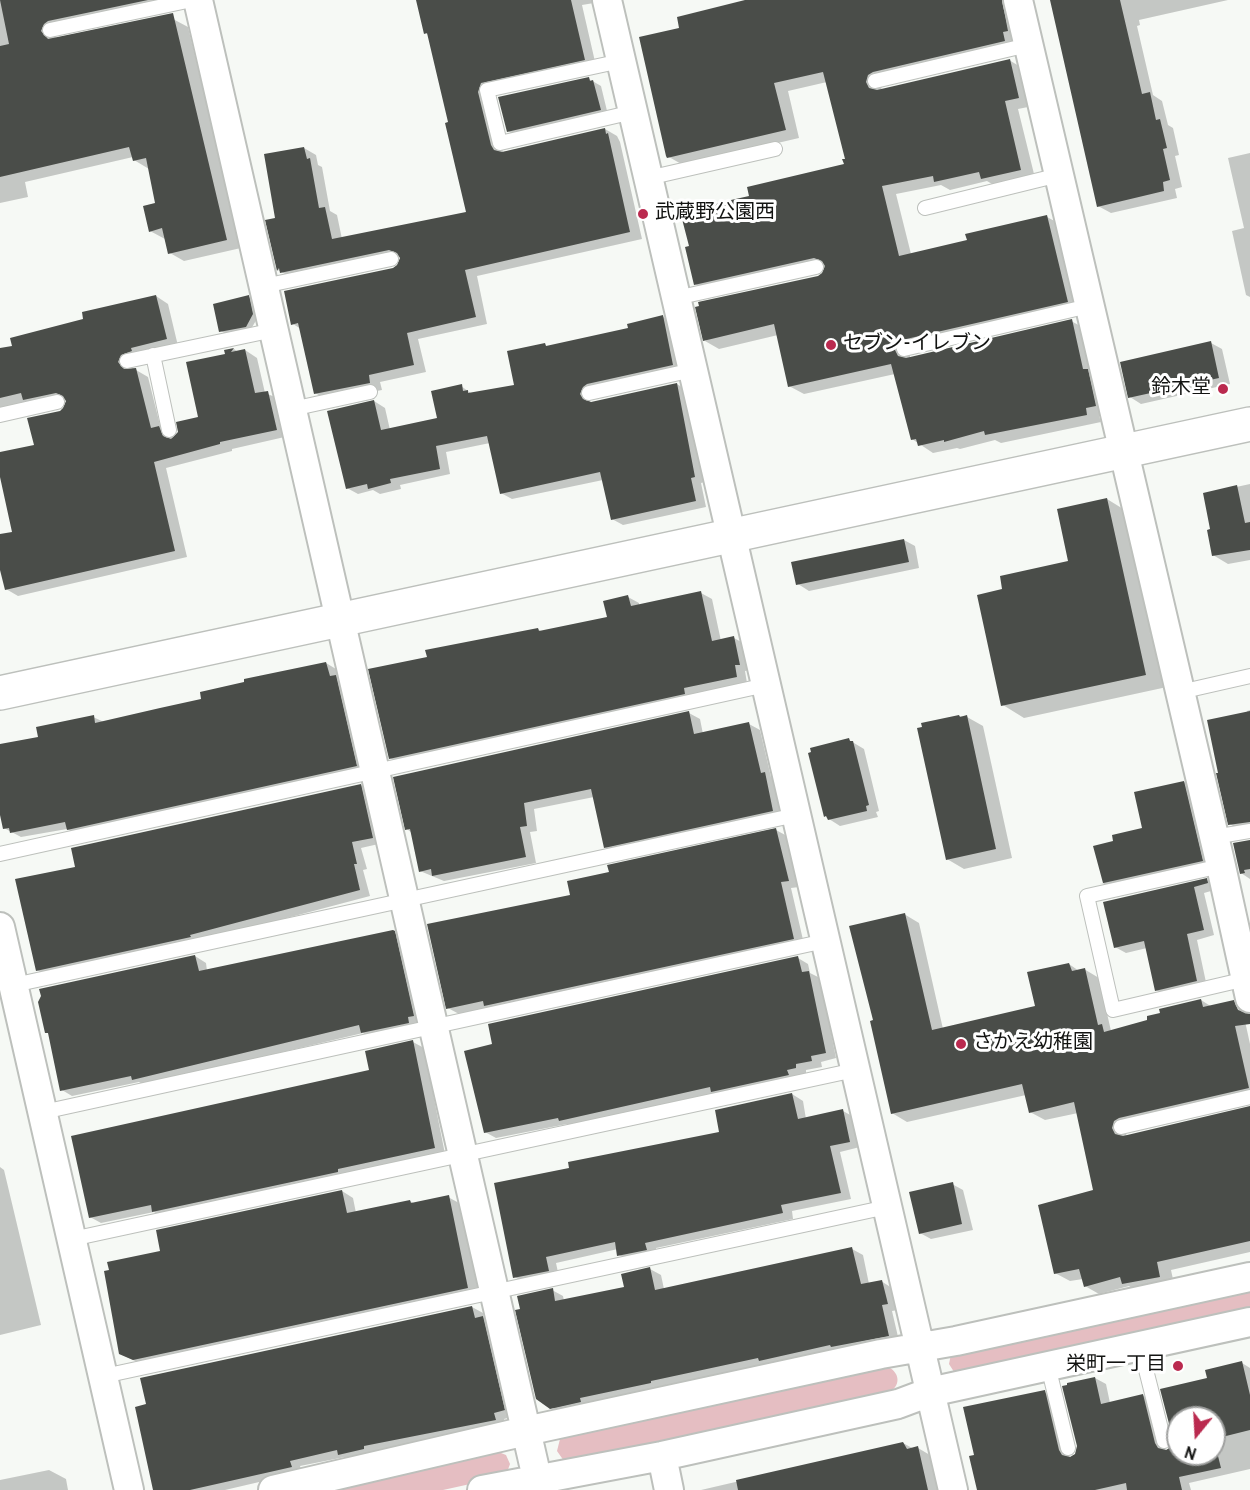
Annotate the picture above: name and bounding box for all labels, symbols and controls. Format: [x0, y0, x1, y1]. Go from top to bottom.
place label: 武蔵野公園西 [655, 202, 775, 226]
marker: 武蔵野公園西 [636, 207, 650, 221]
place label: セブン-イレブン [843, 333, 991, 357]
marker: セブン-イレブン [824, 338, 838, 352]
place label: 鈴木堂 [1151, 377, 1211, 401]
marker: 鈴木堂 [1216, 382, 1230, 396]
place label: さかえ幼稚園 [973, 1032, 1093, 1056]
marker: さかえ幼稚園 [954, 1037, 968, 1051]
place label: 栄町一丁目 [1066, 1354, 1166, 1378]
marker: 栄町一丁目 [1171, 1359, 1185, 1373]
north arrow [1166, 1406, 1226, 1466]
text: N [1182, 1440, 1200, 1463]

